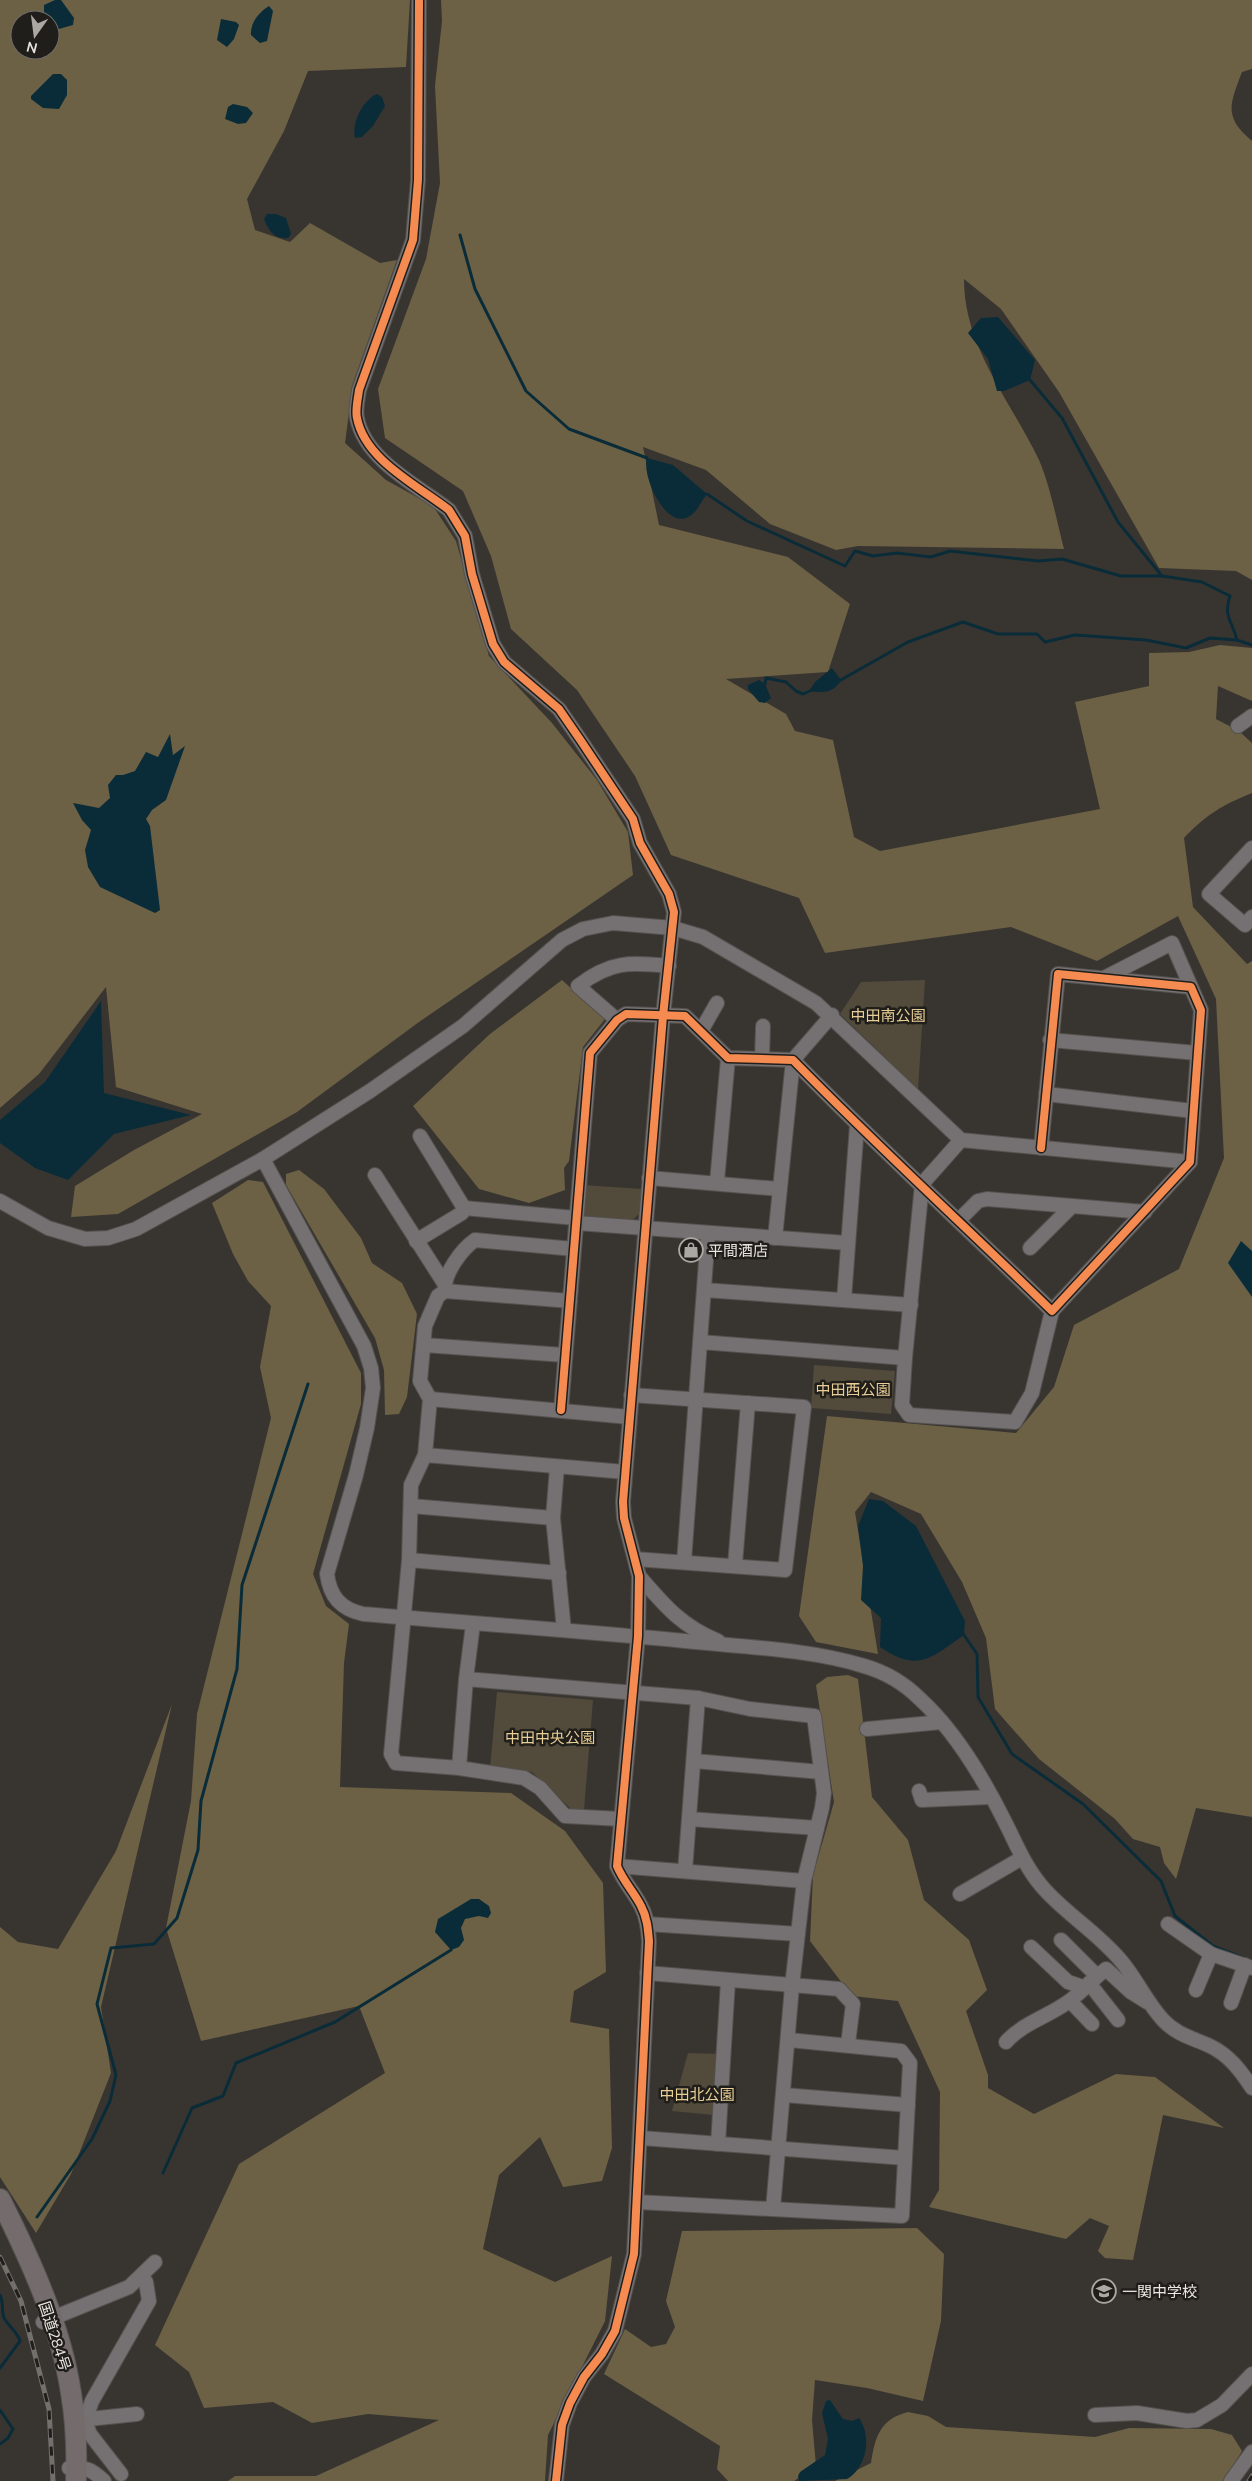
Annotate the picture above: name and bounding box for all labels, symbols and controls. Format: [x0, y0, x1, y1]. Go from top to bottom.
north arrow [10, 10, 60, 60]
text: N [25, 38, 39, 58]
park label: 中田南公園 [850, 1006, 926, 1025]
shop icon: 平間酒店 [678, 1237, 704, 1263]
place label: 平間酒店 [708, 1241, 768, 1260]
park label: 中田西公園 [815, 1380, 891, 1399]
park label: 中田中央公園 [505, 1728, 595, 1747]
park label: 中田北公園 [659, 2085, 735, 2104]
school or university icon: 一関中学校 [1091, 2278, 1117, 2304]
place label: 一関中学校 [1122, 2282, 1197, 2301]
street label: 国道284号 [35, 2299, 75, 2373]

